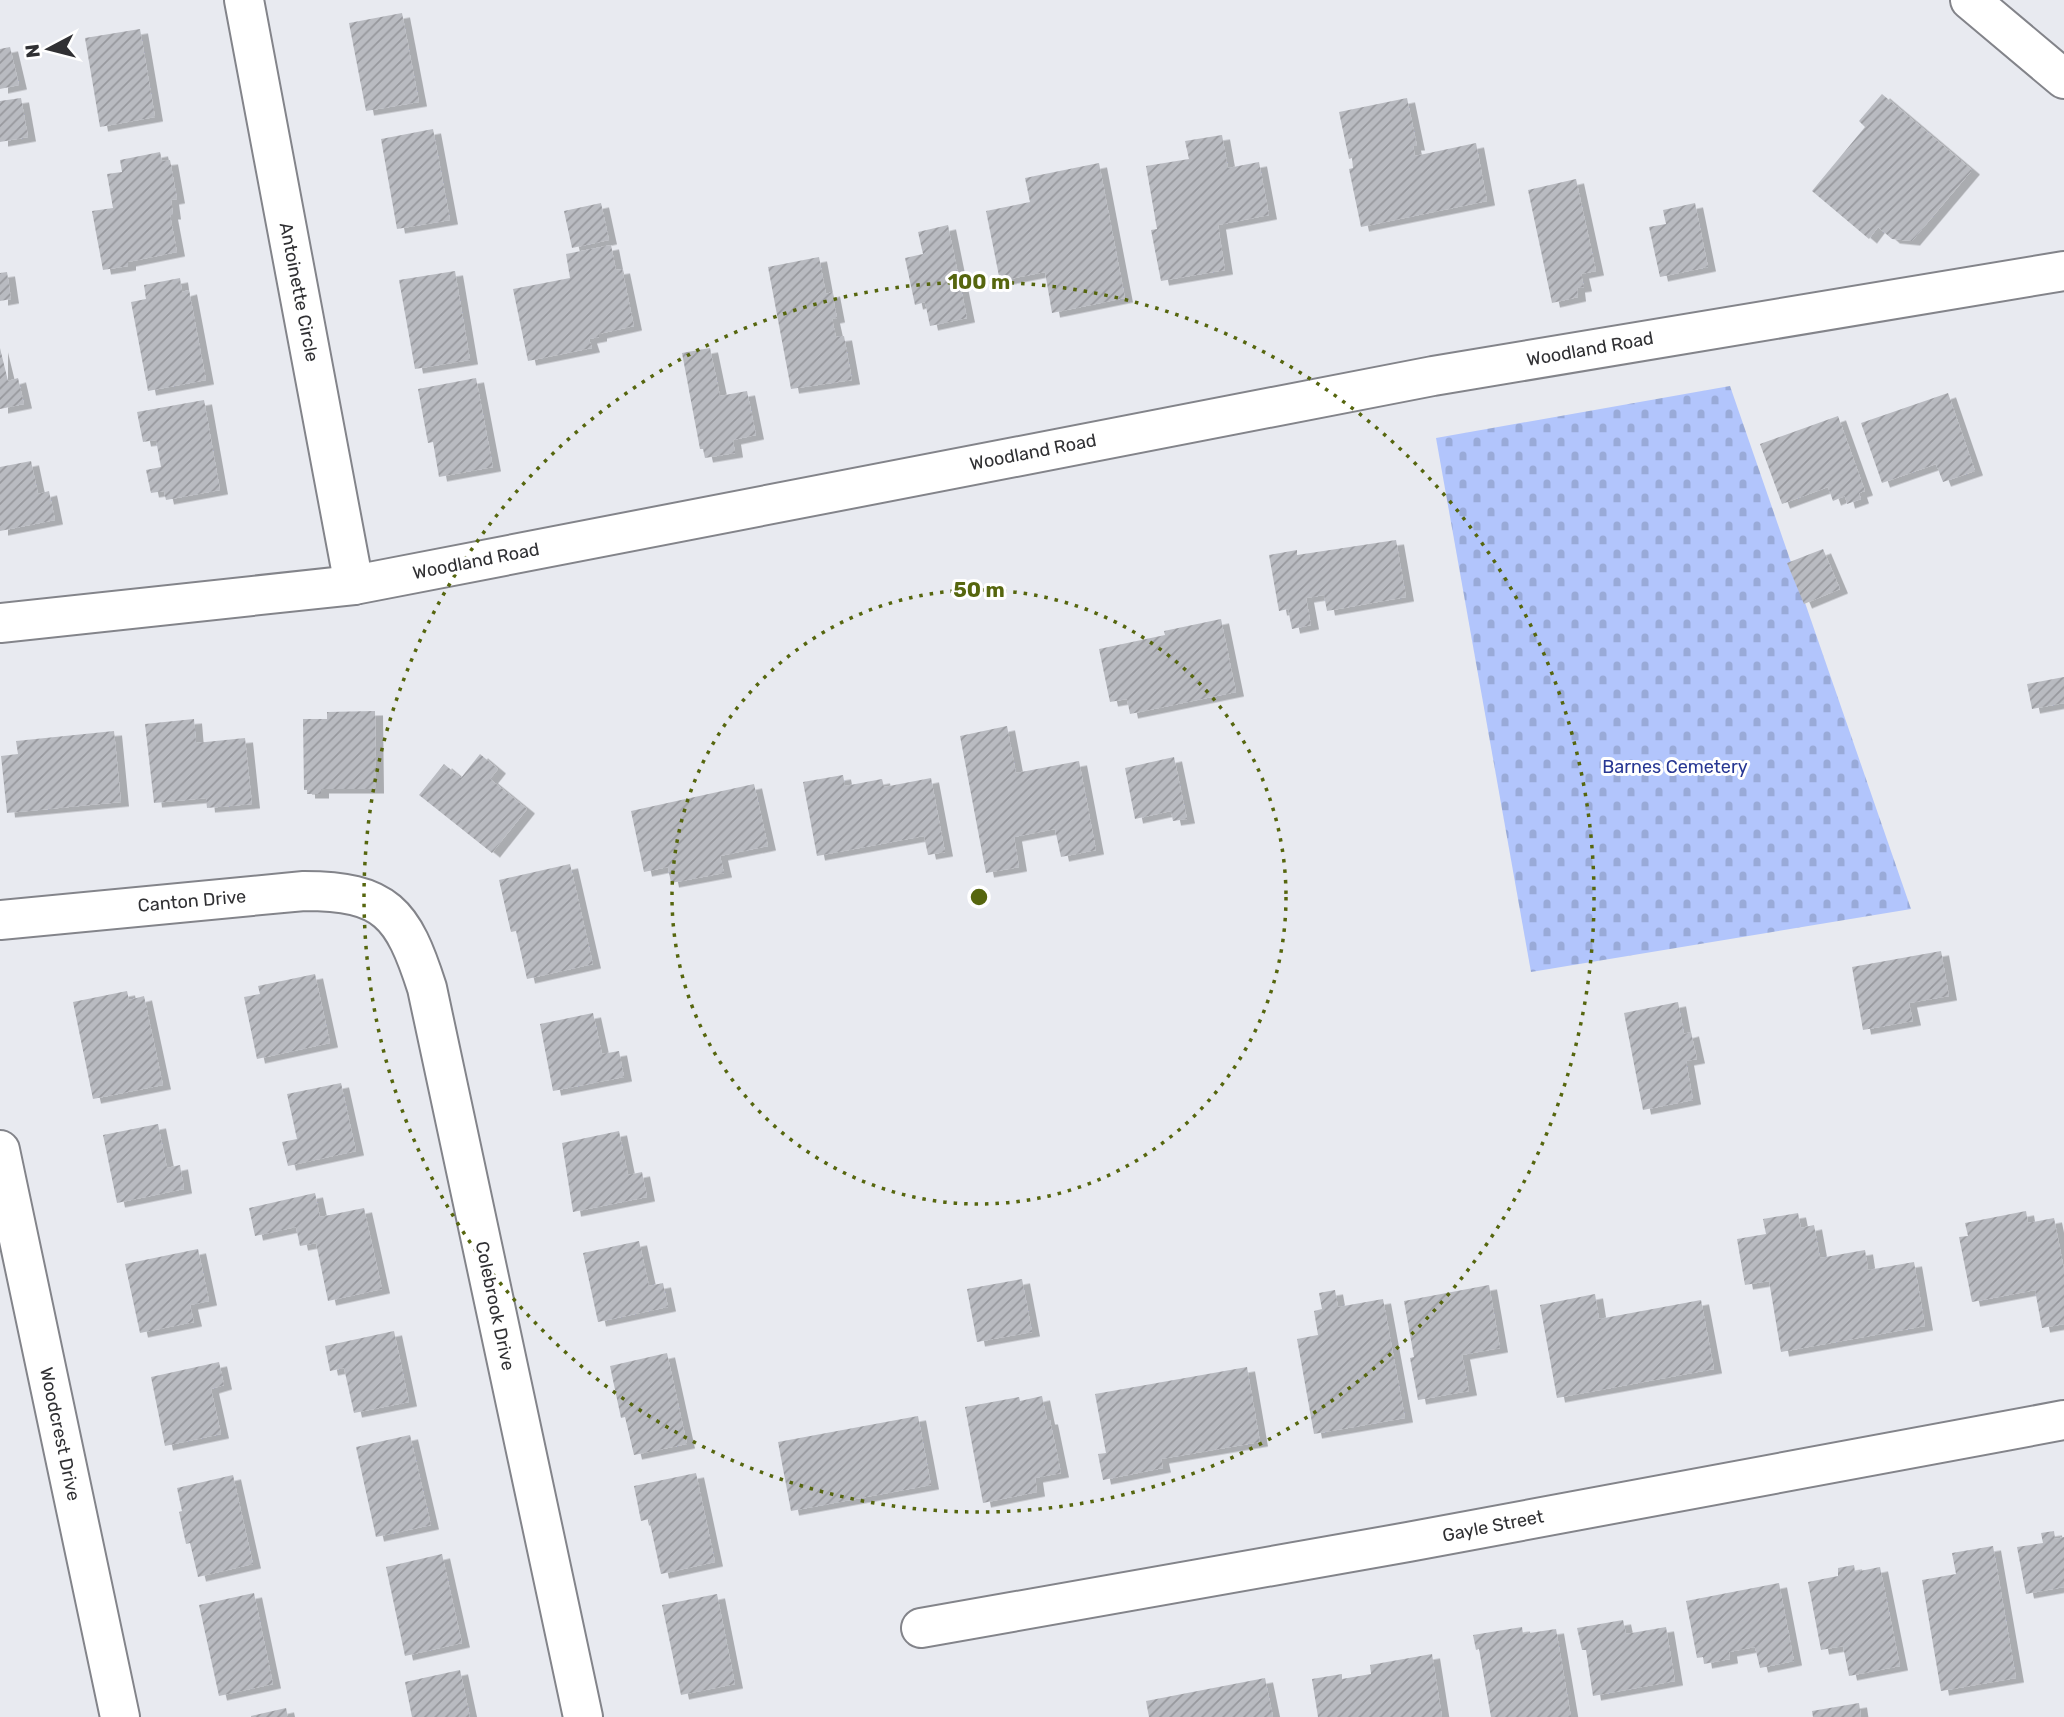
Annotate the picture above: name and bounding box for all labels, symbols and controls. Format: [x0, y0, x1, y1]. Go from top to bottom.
north arrow [14, 14, 84, 84]
text: N [20, 43, 45, 59]
street label: Antoinette Circle [275, 220, 323, 364]
text: 100 m [948, 269, 1010, 294]
street label: Woodland Road [1525, 327, 1655, 371]
street label: Woodland Road [968, 429, 1098, 475]
street label: Woodland Road [411, 538, 541, 584]
text: 50 m [953, 577, 1005, 602]
park label: Barnes Cemetery [1602, 756, 1748, 778]
street label: Canton Drive [137, 885, 247, 917]
centre of rings [967, 885, 991, 909]
street label: Colebrook Drive [471, 1239, 519, 1373]
street label: Woodcrest Drive [35, 1365, 85, 1503]
street label: Gayle Street [1440, 1505, 1546, 1547]

